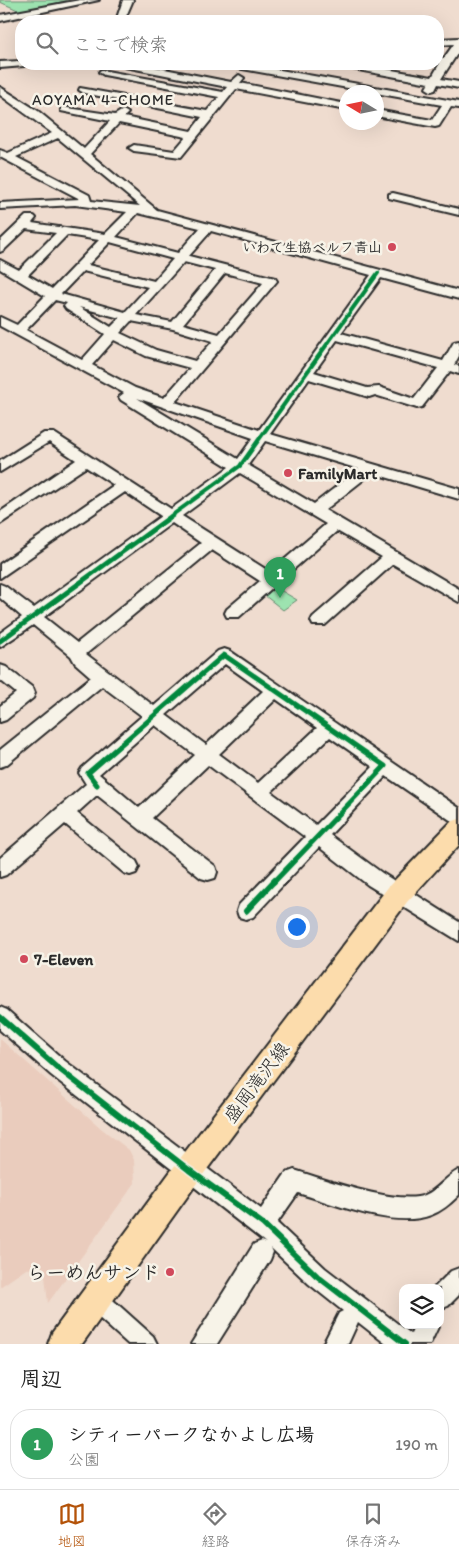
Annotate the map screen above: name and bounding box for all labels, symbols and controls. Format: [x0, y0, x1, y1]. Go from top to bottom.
search box [15, 15, 444, 70]
icon: search [33, 29, 61, 57]
text: ここで検索 [73, 33, 168, 56]
north arrow [339, 85, 384, 130]
district label: AOYAMA 4-CHOME [32, 91, 174, 109]
place label: いわて生協ベルフ青山 [242, 239, 382, 256]
marker: いわて生協ベルフ青山 [386, 241, 398, 253]
place label: FamilyMart [298, 464, 377, 484]
marker: FamilyMart [282, 467, 294, 479]
pin: 1 [264, 557, 296, 598]
your location [284, 914, 310, 940]
place label: 7-Eleven [33, 950, 94, 969]
marker: 7-Eleven [18, 953, 30, 965]
street label: 盛岡滝沢線 [219, 1037, 294, 1127]
place label: らーめんサンド [27, 1261, 160, 1284]
marker: らーめんサンド [164, 1266, 176, 1278]
map controls [399, 1284, 444, 1329]
button: layers [399, 1284, 444, 1329]
text: 周辺 [20, 1366, 62, 1391]
text: シティーパークなかよし広場 [68, 1423, 314, 1446]
text: 1 [33, 1435, 41, 1454]
text: 190 m [395, 1435, 438, 1454]
text: 公園 [68, 1450, 100, 1469]
tab: 地図 [58, 1500, 86, 1550]
tab: 経路 [201, 1500, 229, 1550]
tab: 保存済み [345, 1500, 401, 1550]

